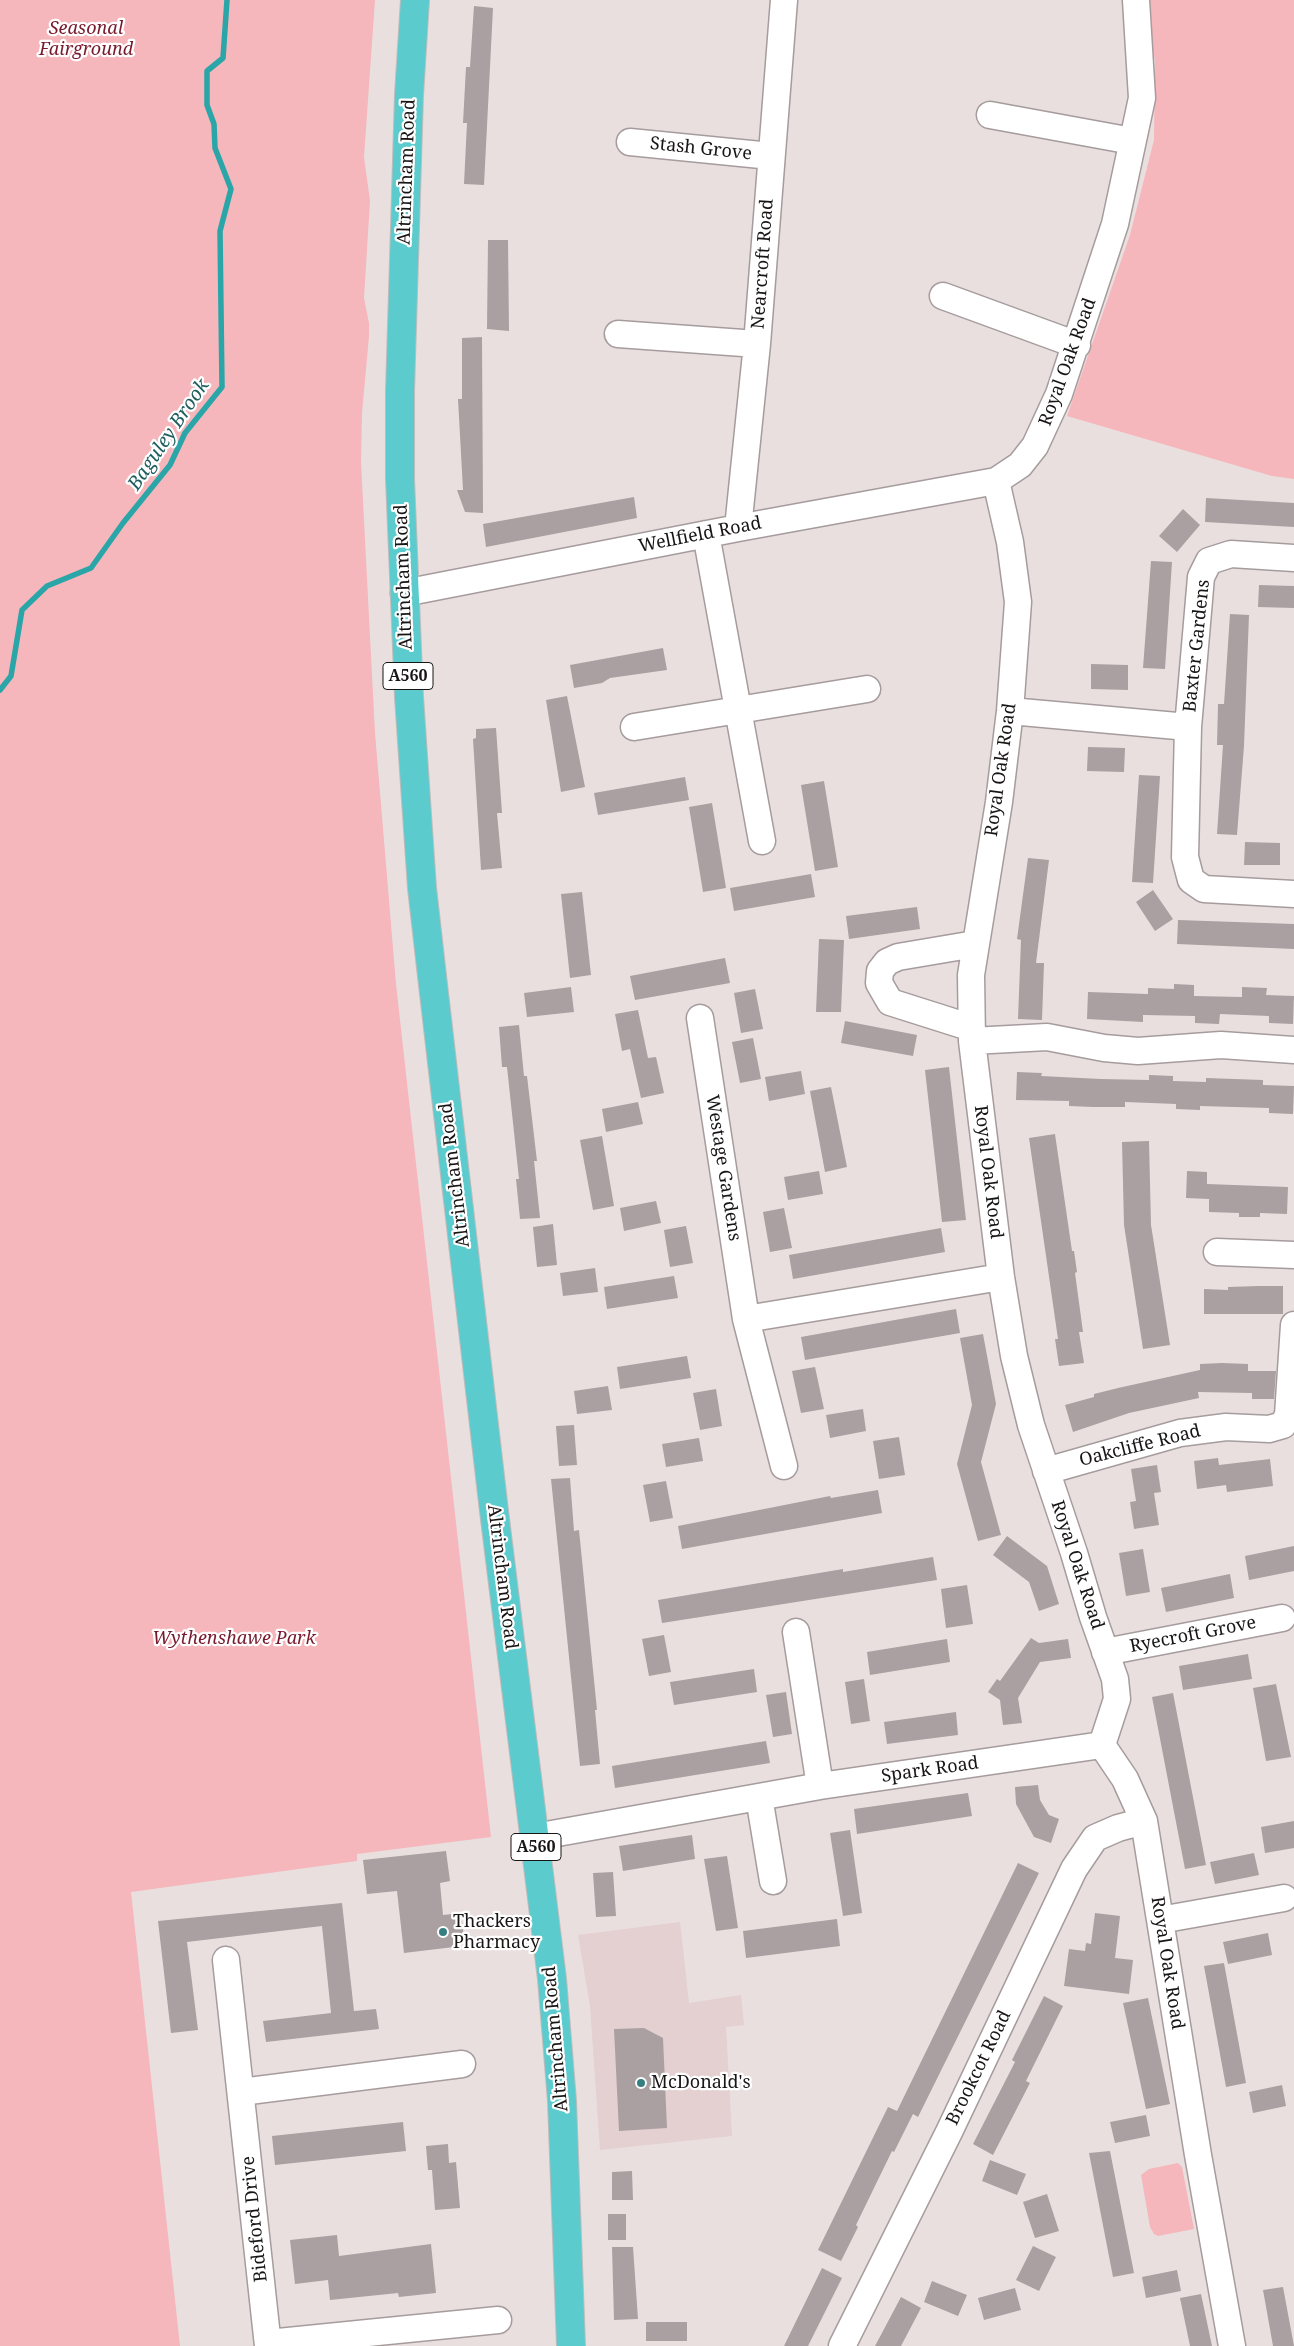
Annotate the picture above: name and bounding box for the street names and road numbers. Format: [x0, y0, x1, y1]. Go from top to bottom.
street label: Altrincham Road [394, 99, 420, 245]
street label: Stash Grove [649, 133, 753, 165]
street label: Nearcroft Road [748, 198, 778, 330]
street label: Royal Oak Road [1035, 295, 1101, 429]
street label: Altrincham Road [391, 504, 417, 650]
street label: Wellfield Road [637, 512, 763, 558]
street label: Baxter Gardens [1179, 579, 1215, 713]
road number: A560 [383, 662, 433, 689]
street label: Royal Oak Road [981, 702, 1021, 838]
street label: Westage Gardens [701, 1093, 745, 1243]
street label: Altrincham Road [435, 1101, 475, 1249]
street label: Royal Oak Road [969, 1104, 1007, 1240]
street label: Oakcliffe Road [1077, 1420, 1203, 1472]
street label: Royal Oak Road [1046, 1498, 1108, 1632]
street label: Altrincham Road [482, 1503, 522, 1651]
street label: Ryecroft Grove [1128, 1612, 1258, 1658]
street label: Spark Road [880, 1752, 980, 1788]
road number: A560 [511, 1834, 561, 1860]
street label: Royal Oak Road [1146, 1895, 1188, 2031]
street label: Altrincham Road [539, 1965, 573, 2113]
street label: Brookcot Road [942, 2007, 1016, 2129]
street label: Bideford Drive [238, 2155, 272, 2283]

